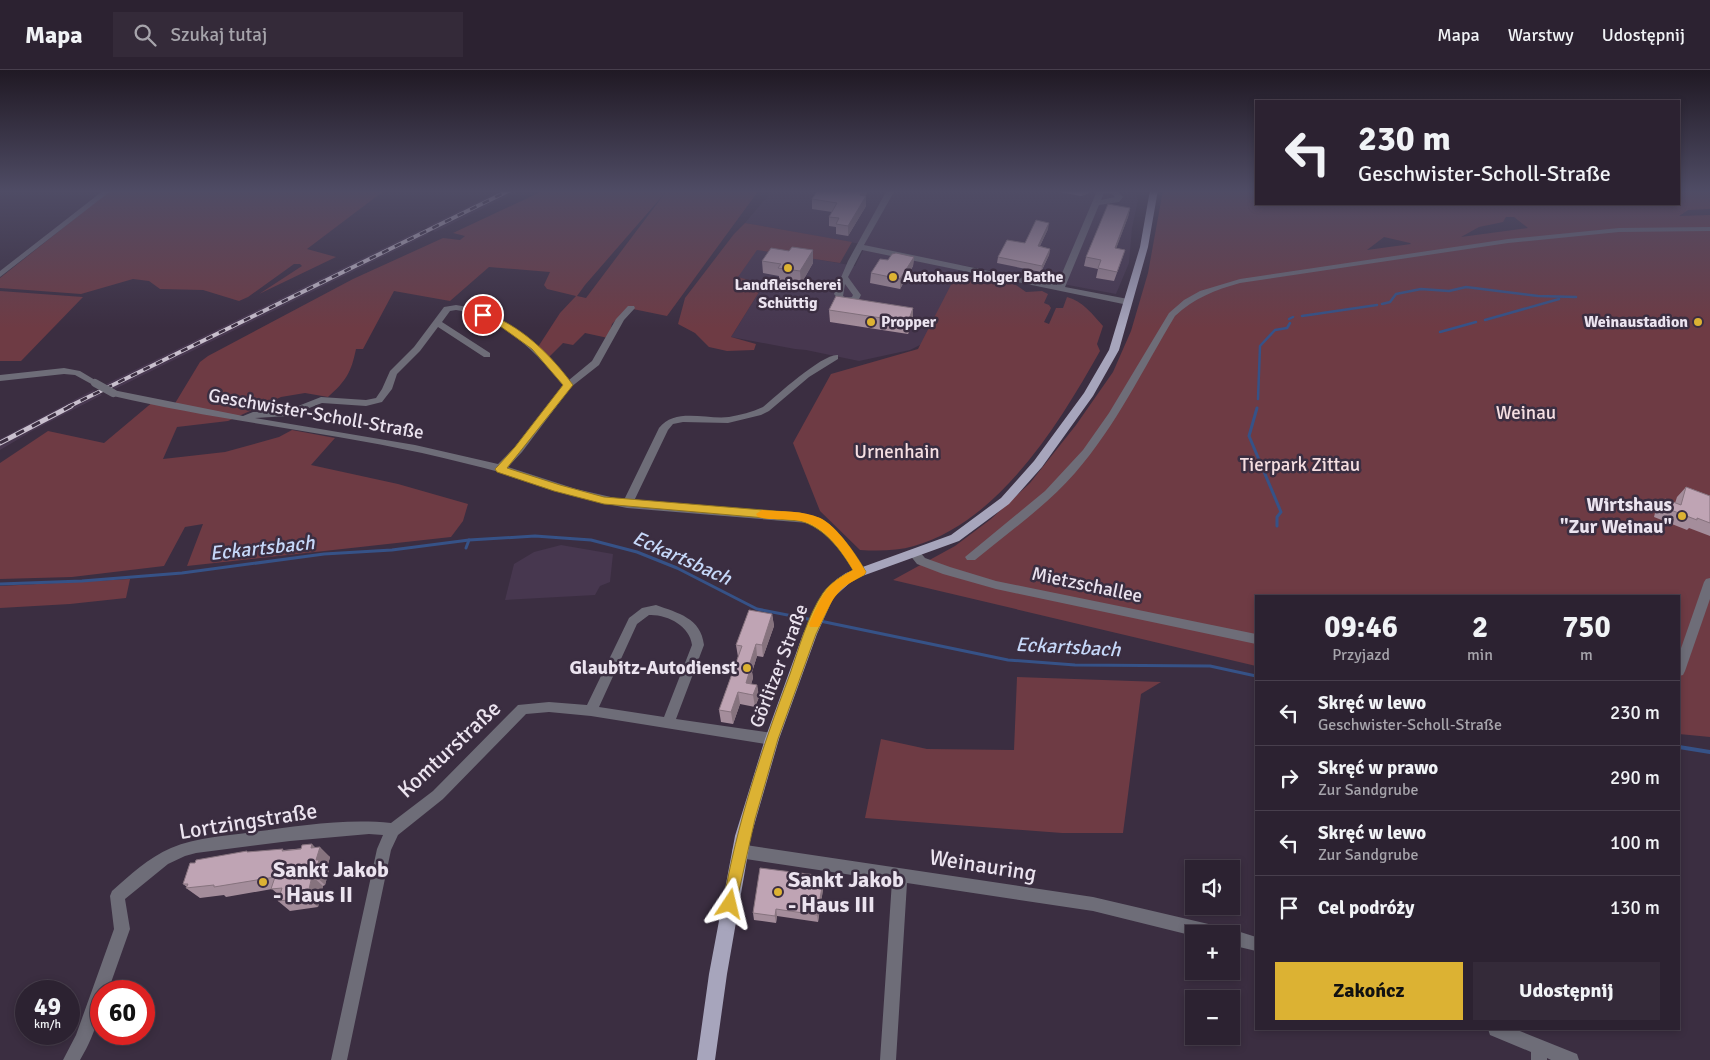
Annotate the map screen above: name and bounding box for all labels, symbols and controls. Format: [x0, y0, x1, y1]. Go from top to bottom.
search box [113, 12, 463, 57]
text: Mapa [25, 20, 83, 50]
icon: search [131, 21, 159, 49]
text: Szukaj tutaj [171, 23, 267, 47]
text: Mapa [1437, 24, 1480, 46]
text: Warstwy [1508, 24, 1574, 46]
text: Udostępnij [1602, 24, 1685, 46]
text: 230 m [1358, 117, 1451, 160]
icon: left [1275, 120, 1340, 185]
text: Geschwister-Scholl-Straße [1358, 160, 1611, 187]
marker: Landfleischerei Schüttig [782, 262, 794, 274]
place label: Autohaus Holger Bathe [903, 267, 1064, 287]
marker: Autohaus Holger Bathe [887, 271, 899, 283]
place label: Landfleischerei Schüttig [735, 275, 842, 313]
pin [462, 294, 504, 336]
icon: arrive [469, 301, 497, 329]
place label: Propper [881, 312, 937, 332]
place label: Weinaustadion [1584, 312, 1688, 332]
marker: Propper [865, 316, 877, 328]
marker: Weinaustadion [1692, 316, 1704, 328]
street label: Geschwister-Scholl-Straße [206, 383, 426, 445]
park label: Weinau [1496, 401, 1556, 425]
park label: Urnenhain [854, 440, 940, 464]
park label: Tierpark Zittau [1240, 453, 1360, 477]
place label: Wirtshaus "Zur Weinau" [1560, 493, 1672, 539]
marker: Wirtshaus "Zur Weinau" [1676, 510, 1688, 522]
water label: Eckartsbach [629, 525, 736, 591]
water label: Eckartsbach [208, 530, 317, 566]
street label: Mietzschallee [1030, 562, 1144, 608]
street label: Görlitzer Straße [744, 601, 814, 731]
text: 09:46 [1324, 609, 1398, 646]
text: 2 [1472, 609, 1488, 646]
text: 750 [1562, 609, 1611, 646]
water label: Eckartsbach [1015, 632, 1122, 662]
text: Przyjazd [1332, 645, 1390, 665]
text: min [1467, 645, 1493, 665]
text: m [1580, 645, 1593, 665]
place label: Glaubitz-Autodienst [569, 656, 737, 680]
marker: Glaubitz-Autodienst [741, 662, 753, 674]
text: Skręć w lewo [1318, 691, 1426, 715]
street label: Komturstraße [392, 695, 506, 803]
icon: left [1275, 699, 1303, 727]
text: 230 m [1610, 701, 1660, 725]
text: Geschwister-Scholl-Straße [1318, 715, 1502, 735]
text: Skręć w prawo [1318, 756, 1438, 780]
icon: right [1275, 764, 1303, 792]
text: 290 m [1610, 766, 1660, 790]
text: Zur Sandgrube [1318, 780, 1418, 800]
street label: Lortzingstraße [177, 797, 319, 845]
text: Skręć w lewo [1318, 821, 1426, 845]
icon: left [1275, 829, 1303, 857]
text: 100 m [1610, 831, 1660, 855]
street label: Weinauring [928, 843, 1038, 887]
text: Zur Sandgrube [1318, 845, 1418, 865]
place label: Sankt Jakob - Haus II [273, 856, 389, 908]
map controls [1185, 860, 1240, 1045]
button: sound [1185, 860, 1240, 915]
place label: Sankt Jakob - Haus III [788, 866, 904, 918]
marker: Sankt Jakob - Haus II [257, 876, 269, 888]
position arrow [703, 877, 755, 929]
marker: Sankt Jakob - Haus III [772, 886, 784, 898]
icon: arrive [1275, 894, 1303, 922]
text: Cel podróży [1318, 896, 1414, 920]
text: 130 m [1610, 896, 1660, 920]
button: + [1185, 925, 1240, 980]
button: Zakończ [1275, 962, 1463, 1020]
button: Udostępnij [1473, 962, 1660, 1020]
speed limit sign: 60 [90, 980, 155, 1045]
button: − [1185, 990, 1240, 1045]
text: 49 [34, 991, 61, 1022]
text: km/h [34, 1017, 61, 1032]

